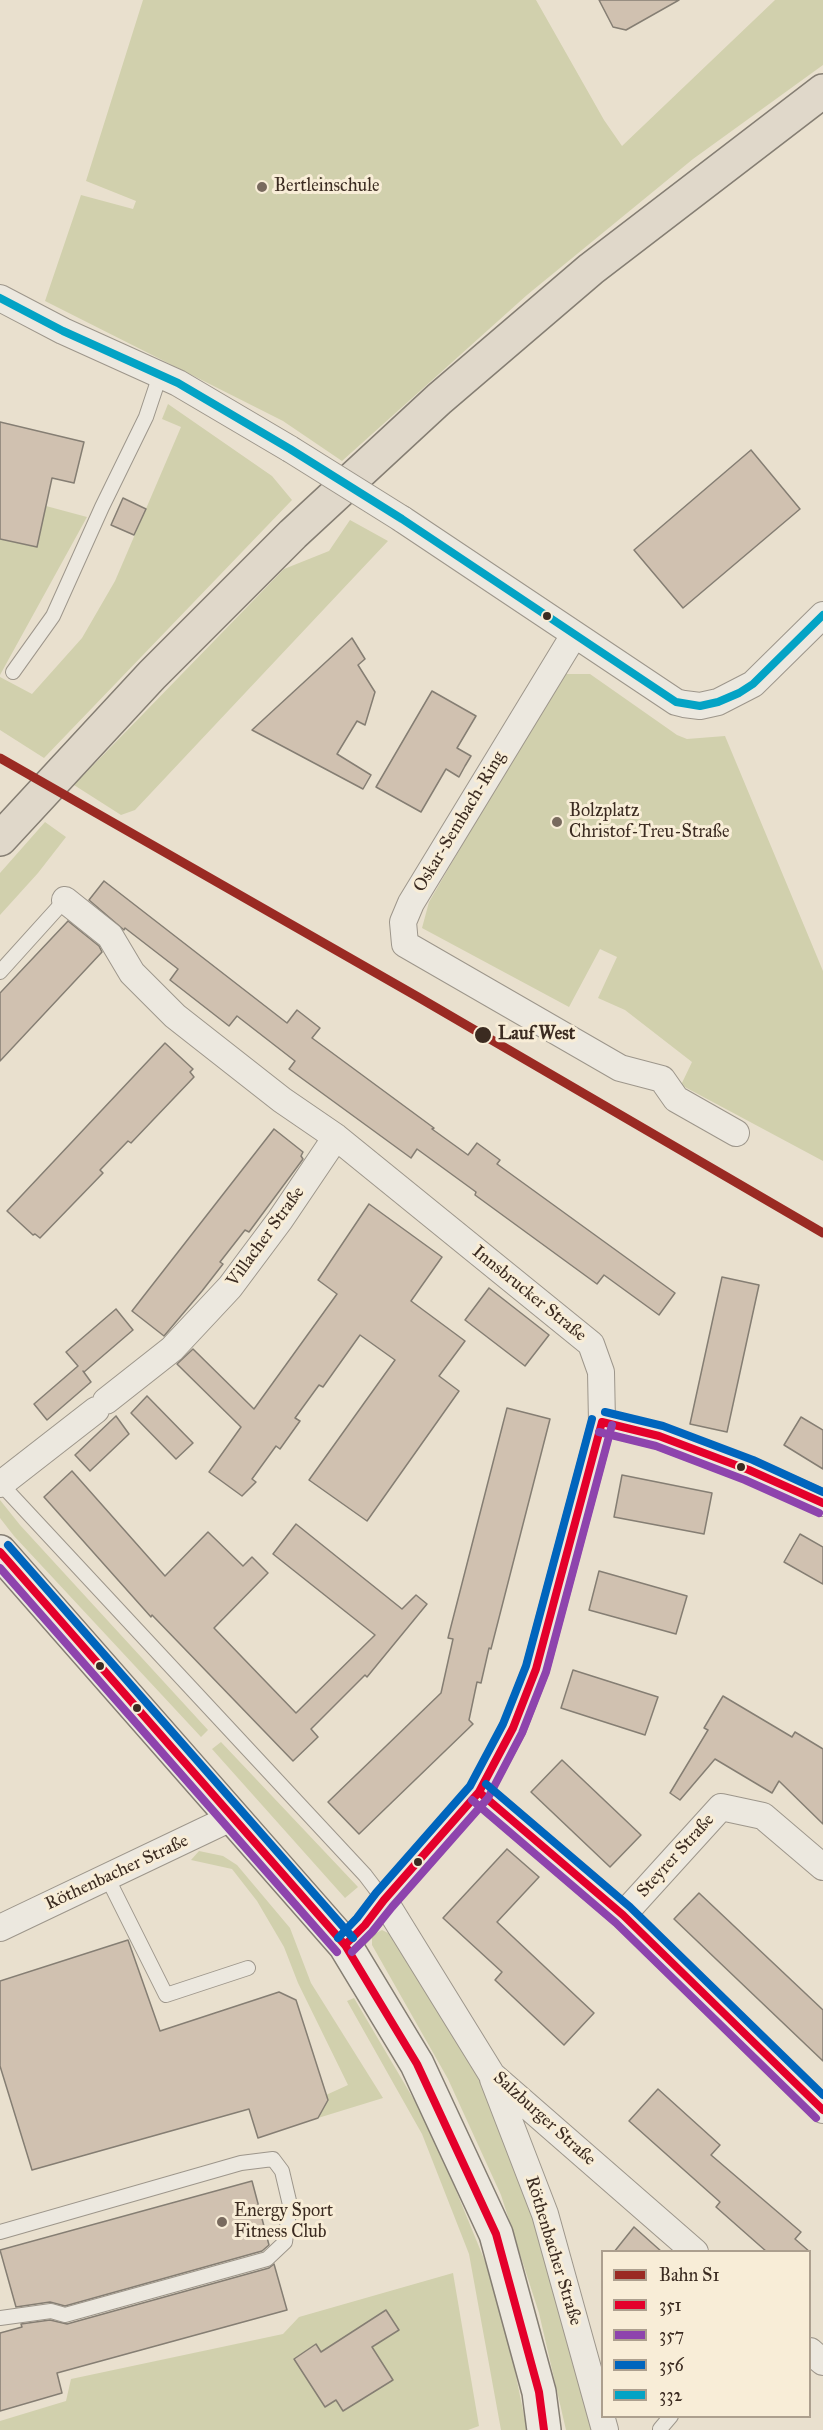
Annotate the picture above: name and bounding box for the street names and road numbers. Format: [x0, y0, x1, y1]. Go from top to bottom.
street label: Oskar-Sembach-Ring [409, 748, 511, 896]
street label: Villacher Straße [222, 1183, 310, 1291]
street label: Innsbrucker Straße [468, 1241, 590, 1347]
street label: Steyrer Straße [633, 1810, 719, 1902]
street label: Röthenbacher Straße [42, 1830, 192, 1916]
street label: Salzburger Straße [488, 2067, 600, 2171]
street label: Röthenbacher Straße [520, 2174, 586, 2328]

